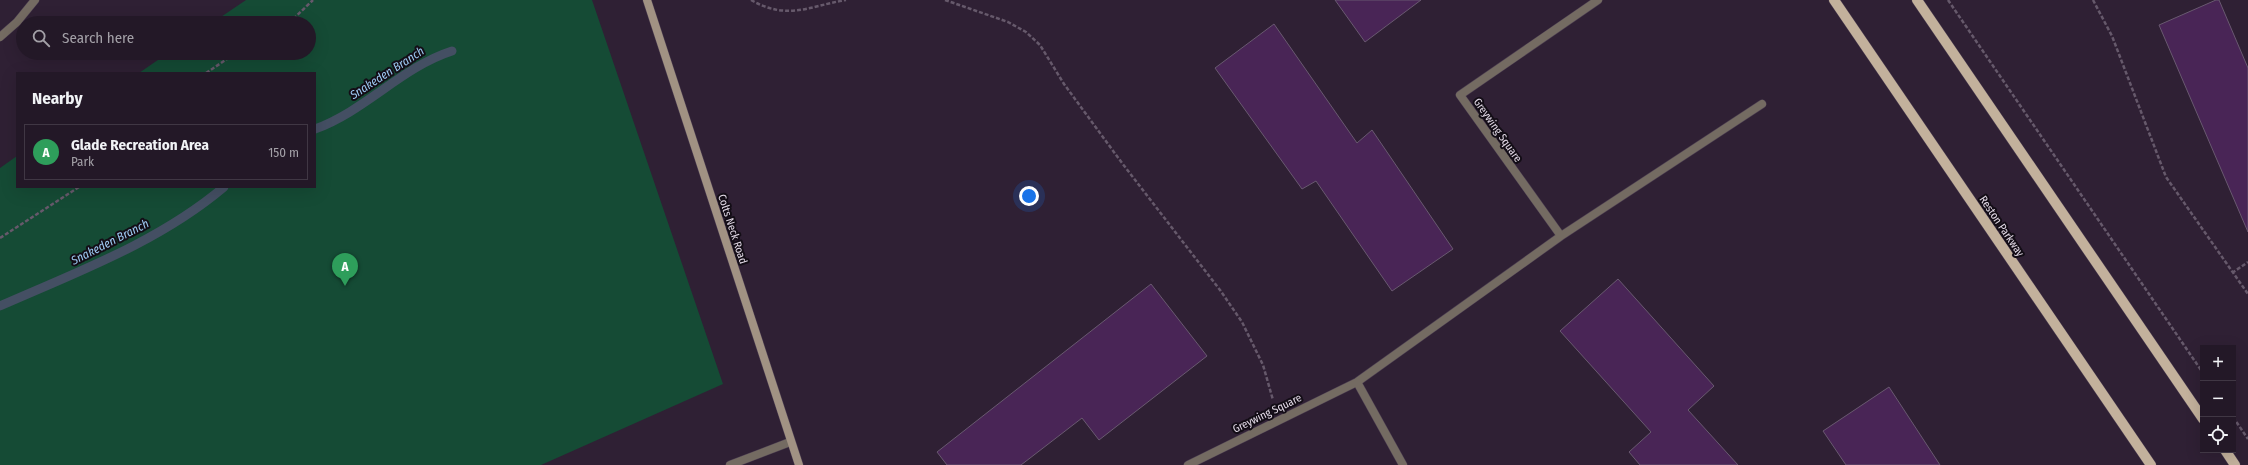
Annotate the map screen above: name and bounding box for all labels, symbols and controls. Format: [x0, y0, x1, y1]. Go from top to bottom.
search box [16, 16, 316, 60]
icon: search [30, 27, 52, 49]
text: Search here [62, 29, 134, 47]
water label: Snakeden Branch [347, 44, 427, 103]
text: Nearby [32, 88, 83, 109]
street label: Greywing Square [1471, 96, 1524, 165]
text: Glade Recreation Area [71, 136, 209, 154]
text: A [42, 145, 50, 160]
text: 150 m [268, 145, 299, 160]
text: Park [71, 154, 94, 169]
your location [1019, 186, 1039, 206]
street label: Colts Neck Road [715, 193, 750, 266]
street label: Reston Parkway [1977, 194, 2027, 259]
water label: Snakeden Branch [68, 216, 151, 268]
pin: A [332, 253, 358, 286]
map controls [2200, 345, 2236, 453]
button: + [2200, 345, 2236, 381]
button: − [2200, 381, 2236, 417]
street label: Greywing Square [1231, 391, 1304, 436]
button: locate [2200, 417, 2236, 453]

